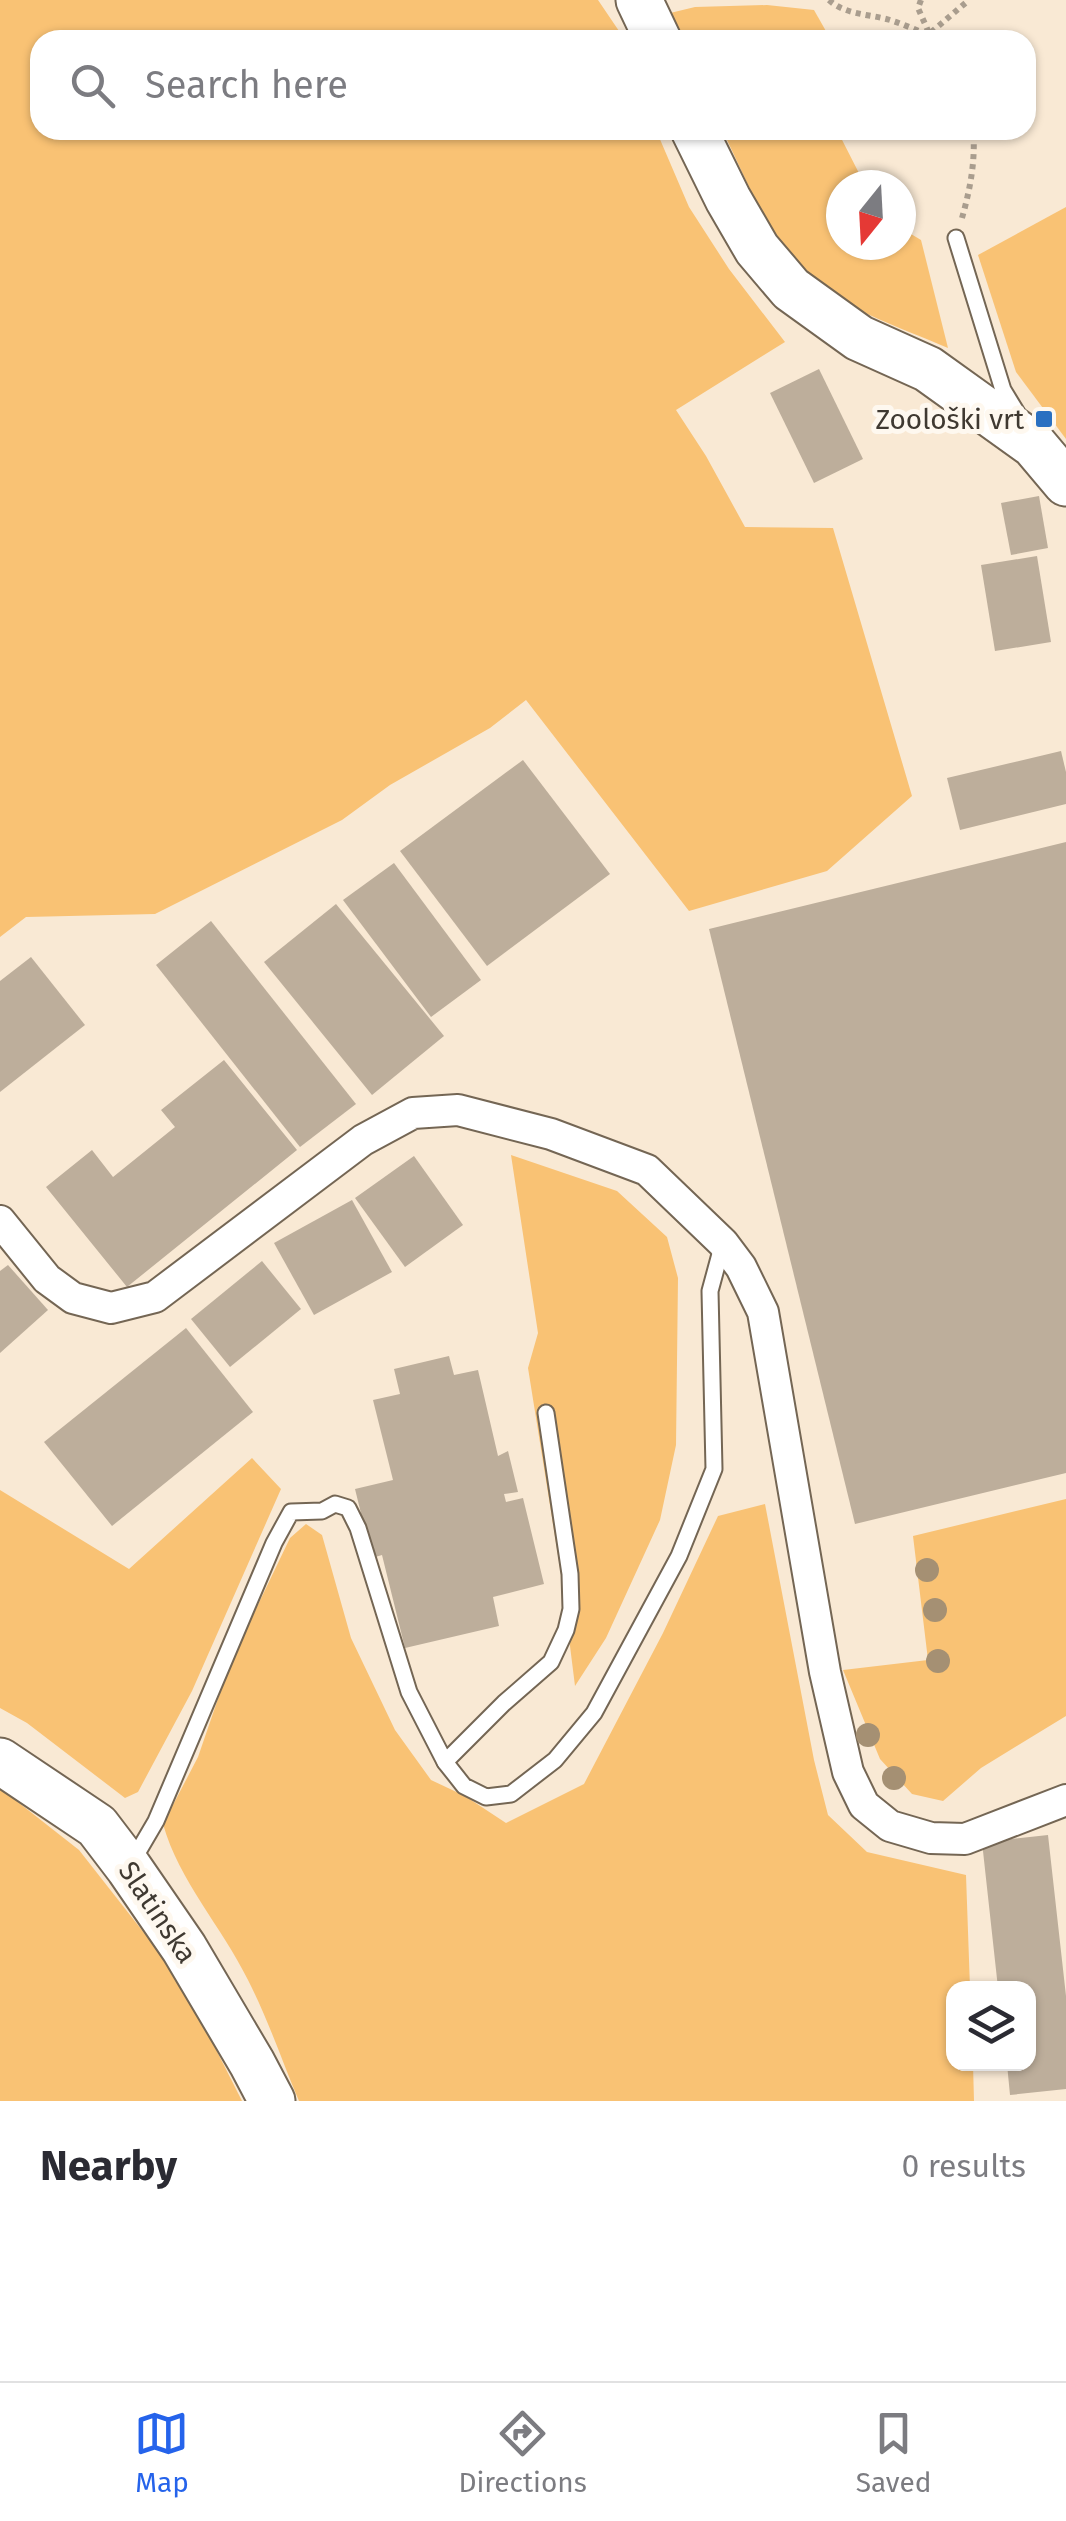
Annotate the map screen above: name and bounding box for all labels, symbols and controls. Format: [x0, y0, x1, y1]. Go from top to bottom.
search box [30, 30, 1036, 140]
icon: search [65, 58, 120, 113]
text: Search here [145, 62, 348, 108]
north arrow [826, 170, 916, 260]
place label: Zoološki vrt [875, 403, 1025, 436]
marker: Zoološki vrt [1033, 408, 1055, 430]
street label: Slatinska [112, 1855, 203, 1969]
map controls [946, 1981, 1036, 2071]
button: layers [946, 1981, 1036, 2071]
text: Nearby [40, 2141, 177, 2191]
text: 0 results [901, 2147, 1026, 2185]
tab: Map [134, 2406, 189, 2499]
tab: Directions [458, 2406, 587, 2499]
tab: Saved [856, 2406, 932, 2499]

